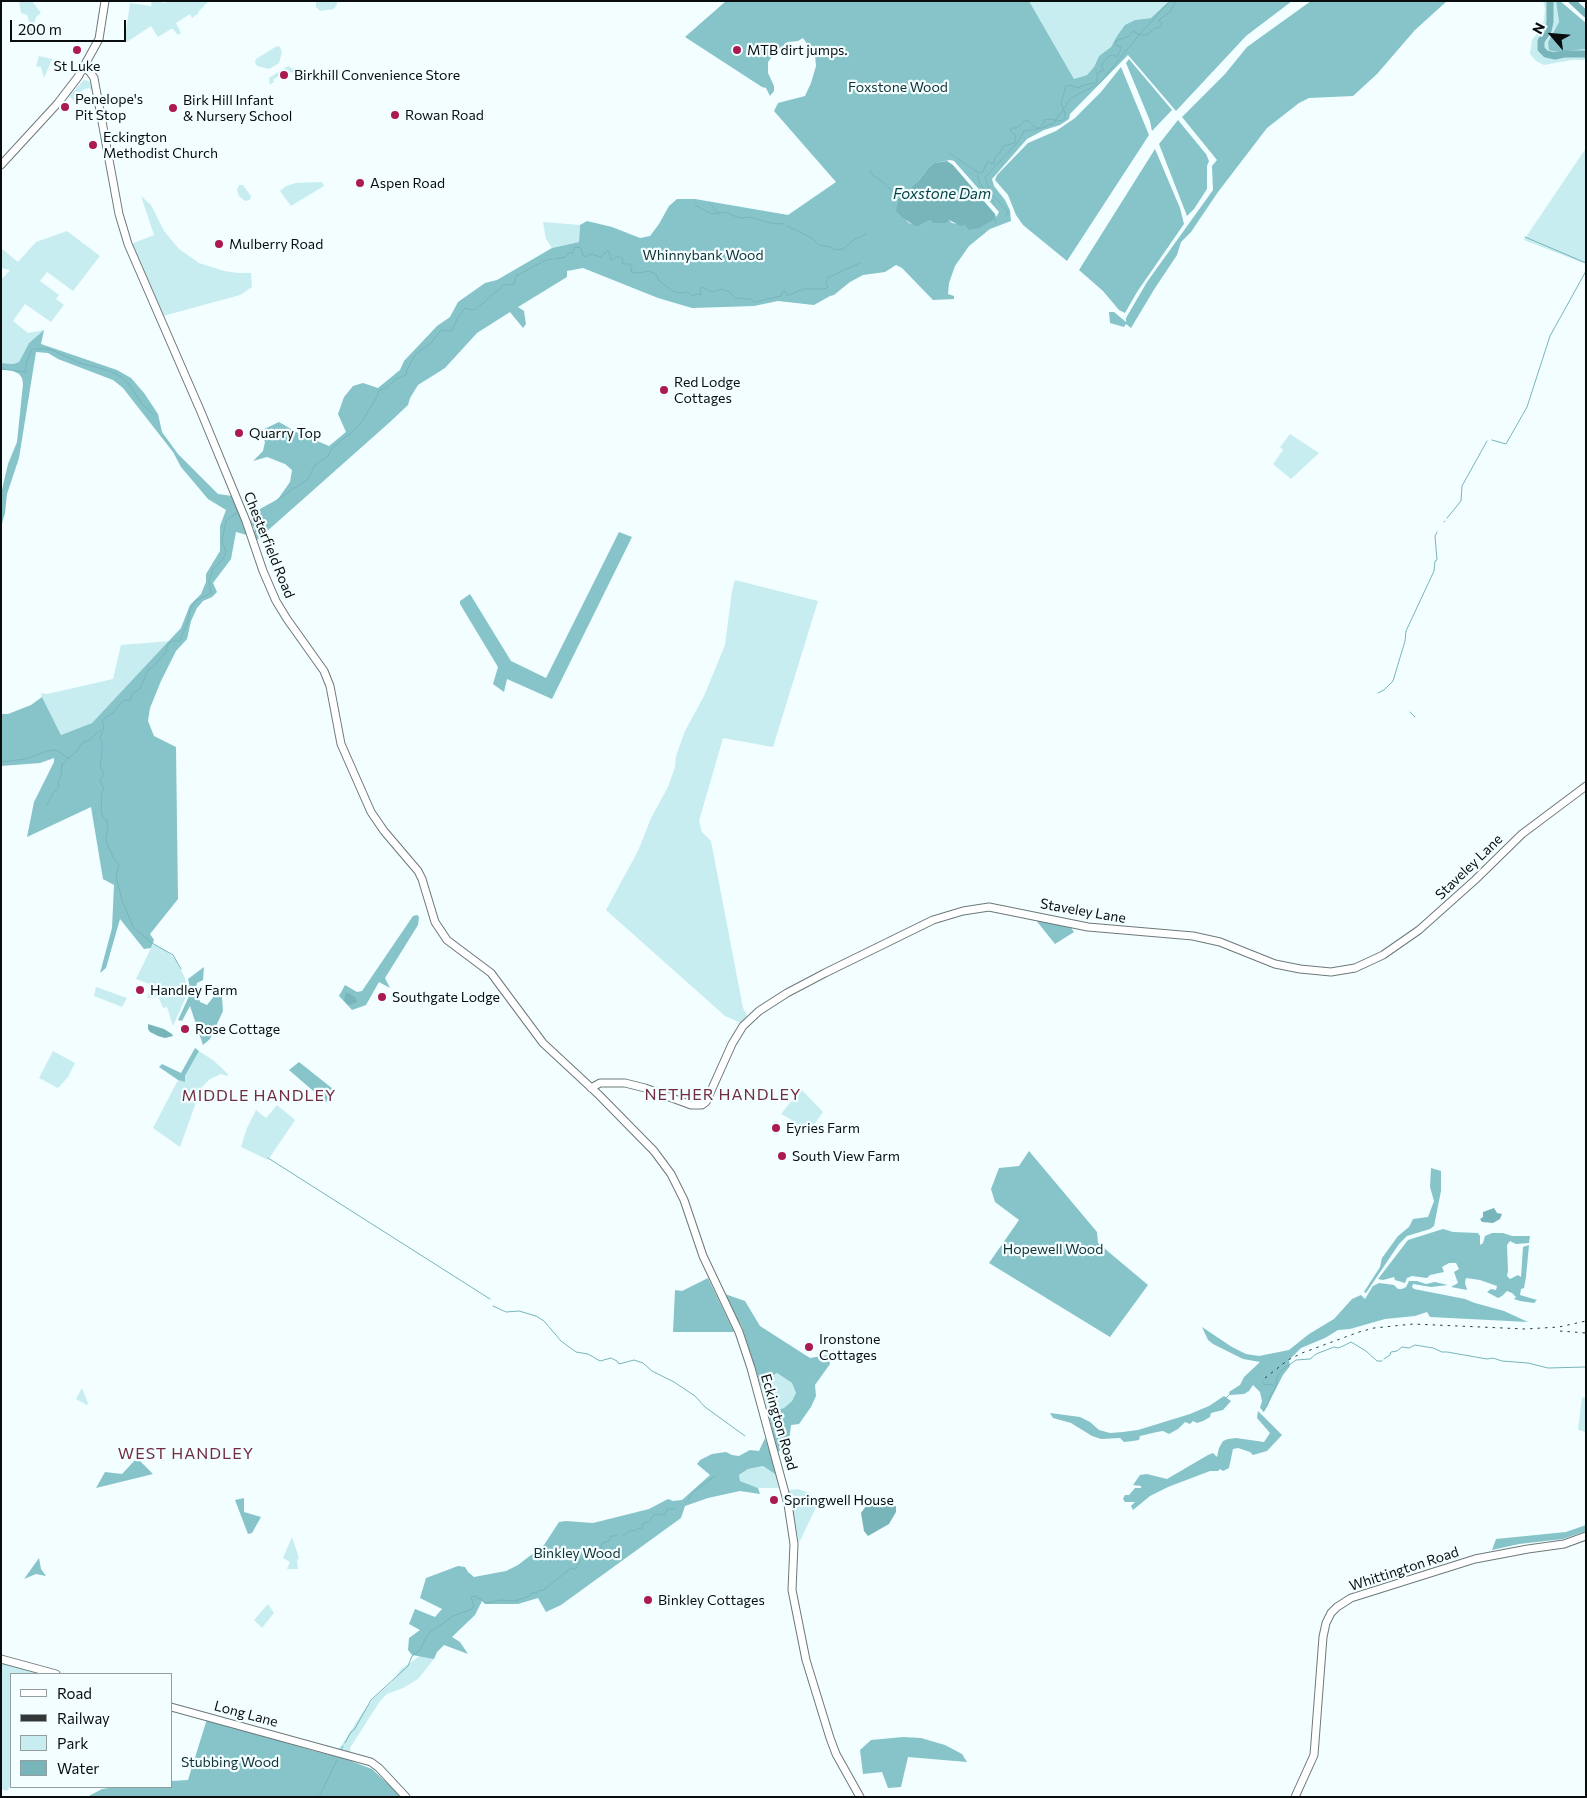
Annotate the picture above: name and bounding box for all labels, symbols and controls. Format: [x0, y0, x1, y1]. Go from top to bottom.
scale bar [12, 10, 129, 42]
north arrow [1527, 10, 1577, 60]
text: N [1528, 19, 1548, 36]
text: 200 m [18, 20, 62, 38]
place label: MTB dirt jumps. [747, 42, 848, 58]
marker: St Luke [71, 44, 83, 56]
marker: MTB dirt jumps. [731, 44, 743, 56]
place label: St Luke [54, 58, 100, 74]
place label: Birkhill Convenience Store [294, 67, 460, 83]
marker: Birkhill Convenience Store [278, 69, 290, 81]
park label: Foxstone Wood [848, 79, 948, 95]
place label: Penelope's Pit Stop [75, 91, 143, 124]
place label: Birk Hill Infant & Nursery School [183, 92, 292, 124]
marker: Penelope's Pit Stop [59, 101, 71, 113]
marker: Birk Hill Infant & Nursery School [167, 102, 179, 114]
place label: Rowan Road [405, 107, 484, 123]
marker: Rowan Road [389, 109, 401, 121]
place label: Eckington Methodist Church [103, 129, 218, 162]
marker: Eckington Methodist Church [87, 139, 99, 151]
place label: Aspen Road [370, 175, 445, 191]
marker: Aspen Road [354, 177, 366, 189]
water label: Foxstone Dam [893, 185, 991, 203]
place label: Mulberry Road [229, 236, 323, 252]
marker: Mulberry Road [213, 238, 225, 250]
park label: Whinnybank Wood [642, 247, 764, 263]
place label: Red Lodge Cottages [674, 374, 740, 407]
marker: Red Lodge Cottages [658, 384, 670, 396]
place label: Quarry Top [249, 425, 321, 441]
marker: Quarry Top [233, 427, 245, 439]
street label: Chesterfield Road [240, 489, 298, 601]
street label: Staveley Lane [1432, 831, 1506, 903]
street label: Staveley Lane [1039, 895, 1127, 927]
place label: Handley Farm [150, 982, 237, 998]
marker: Handley Farm [134, 984, 146, 996]
place label: Southgate Lodge [392, 989, 500, 1005]
marker: Southgate Lodge [376, 991, 388, 1003]
place label: Rose Cottage [195, 1021, 280, 1037]
marker: Rose Cottage [179, 1023, 191, 1035]
district label: NETHER HANDLEY [643, 1085, 803, 1105]
district label: MIDDLE HANDLEY [180, 1086, 338, 1106]
place label: Eyries Farm [786, 1120, 860, 1136]
marker: Eyries Farm [770, 1122, 782, 1134]
place label: South View Farm [792, 1148, 900, 1164]
marker: South View Farm [776, 1150, 788, 1162]
park label: Hopewell Wood [1003, 1241, 1103, 1257]
place label: Ironstone Cottages [819, 1331, 880, 1364]
marker: Ironstone Cottages [803, 1341, 815, 1353]
street label: Eckington Road [757, 1372, 801, 1472]
district label: WEST HANDLEY [116, 1444, 256, 1464]
place label: Springwell House [784, 1492, 894, 1508]
marker: Springwell House [768, 1494, 780, 1506]
street label: Whittington Road [1347, 1543, 1461, 1595]
park label: Binkley Wood [533, 1545, 621, 1561]
place label: Binkley Cottages [658, 1592, 765, 1608]
marker: Binkley Cottages [642, 1594, 654, 1606]
legend [10, 1673, 172, 1788]
text: Road [57, 1684, 92, 1702]
street label: Long Lane [212, 1697, 280, 1731]
text: Railway [57, 1709, 110, 1727]
text: Park [57, 1734, 88, 1752]
park label: Stubbing Wood [181, 1754, 279, 1770]
text: Water [57, 1759, 99, 1777]

